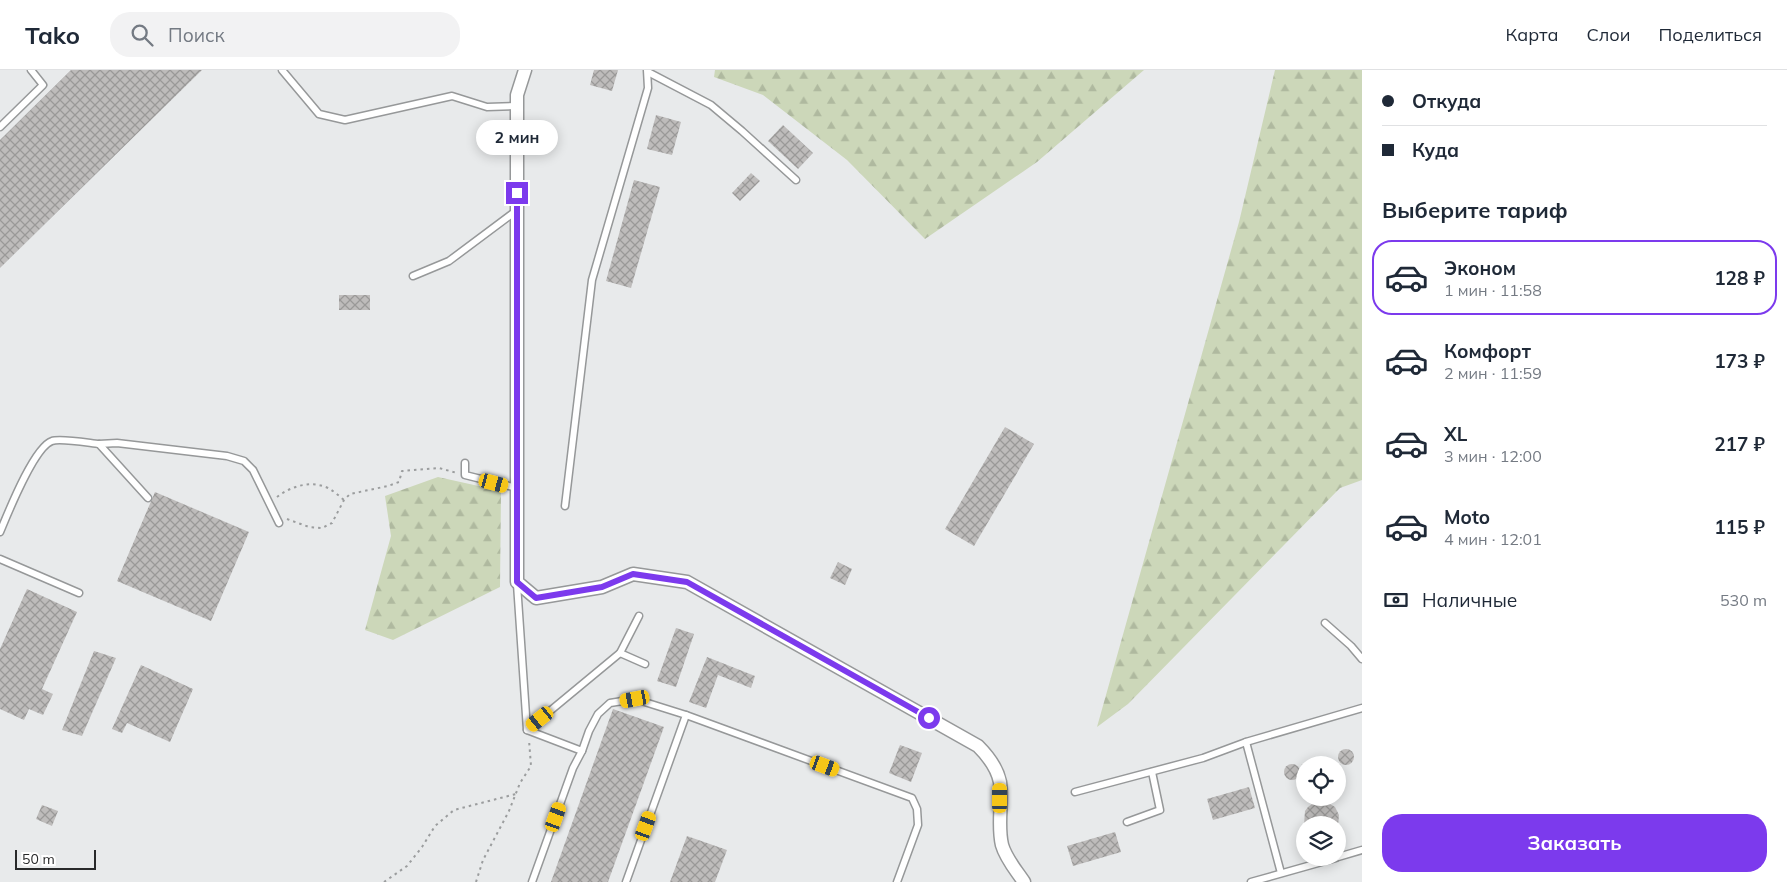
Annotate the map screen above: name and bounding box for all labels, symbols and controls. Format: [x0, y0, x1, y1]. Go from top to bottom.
search box [110, 12, 460, 57]
text: Tako [25, 20, 80, 50]
icon: search [128, 21, 156, 49]
text: Поиск [168, 23, 225, 47]
text: Карта [1506, 23, 1558, 46]
text: Слои [1586, 23, 1631, 46]
text: Поделиться [1659, 23, 1762, 46]
text: Откуда [1412, 89, 1481, 113]
callout: 2 мин [476, 121, 558, 156]
text: 2 мин [495, 127, 539, 147]
text: Куда [1412, 138, 1459, 162]
route end [506, 182, 528, 204]
text: Выберите тариф [1382, 196, 1568, 224]
icon: car [1384, 255, 1429, 300]
text: Эконом [1444, 256, 1516, 280]
text: 128 ₽ [1714, 266, 1765, 290]
text: 1 мин · 11:58 [1444, 280, 1542, 300]
icon: car [1384, 338, 1429, 383]
text: Комфорт [1444, 339, 1531, 363]
text: 173 ₽ [1714, 349, 1765, 373]
text: 2 мин · 11:59 [1444, 363, 1542, 383]
icon: car [1384, 421, 1429, 466]
text: XL [1444, 422, 1467, 446]
text: 217 ₽ [1714, 432, 1765, 456]
text: 3 мин · 12:00 [1444, 446, 1542, 466]
car [477, 472, 510, 494]
icon: car [1384, 504, 1429, 549]
text: Moto [1444, 505, 1490, 529]
text: 115 ₽ [1714, 515, 1765, 539]
text: 4 мин · 12:01 [1444, 529, 1542, 549]
icon: cash [1382, 586, 1410, 614]
text: Наличные [1422, 588, 1517, 612]
text: 530 m [1720, 590, 1767, 610]
car [618, 689, 651, 709]
car [523, 704, 556, 734]
route start [918, 707, 940, 729]
car [808, 754, 841, 778]
map controls [1296, 756, 1346, 866]
button: locate [1296, 756, 1346, 806]
car [992, 783, 1007, 813]
car [543, 800, 568, 834]
car [633, 809, 658, 843]
button: Заказать [1382, 814, 1767, 872]
button: layers [1296, 816, 1346, 866]
scale bar [15, 847, 96, 870]
text: 50 m [22, 850, 55, 868]

